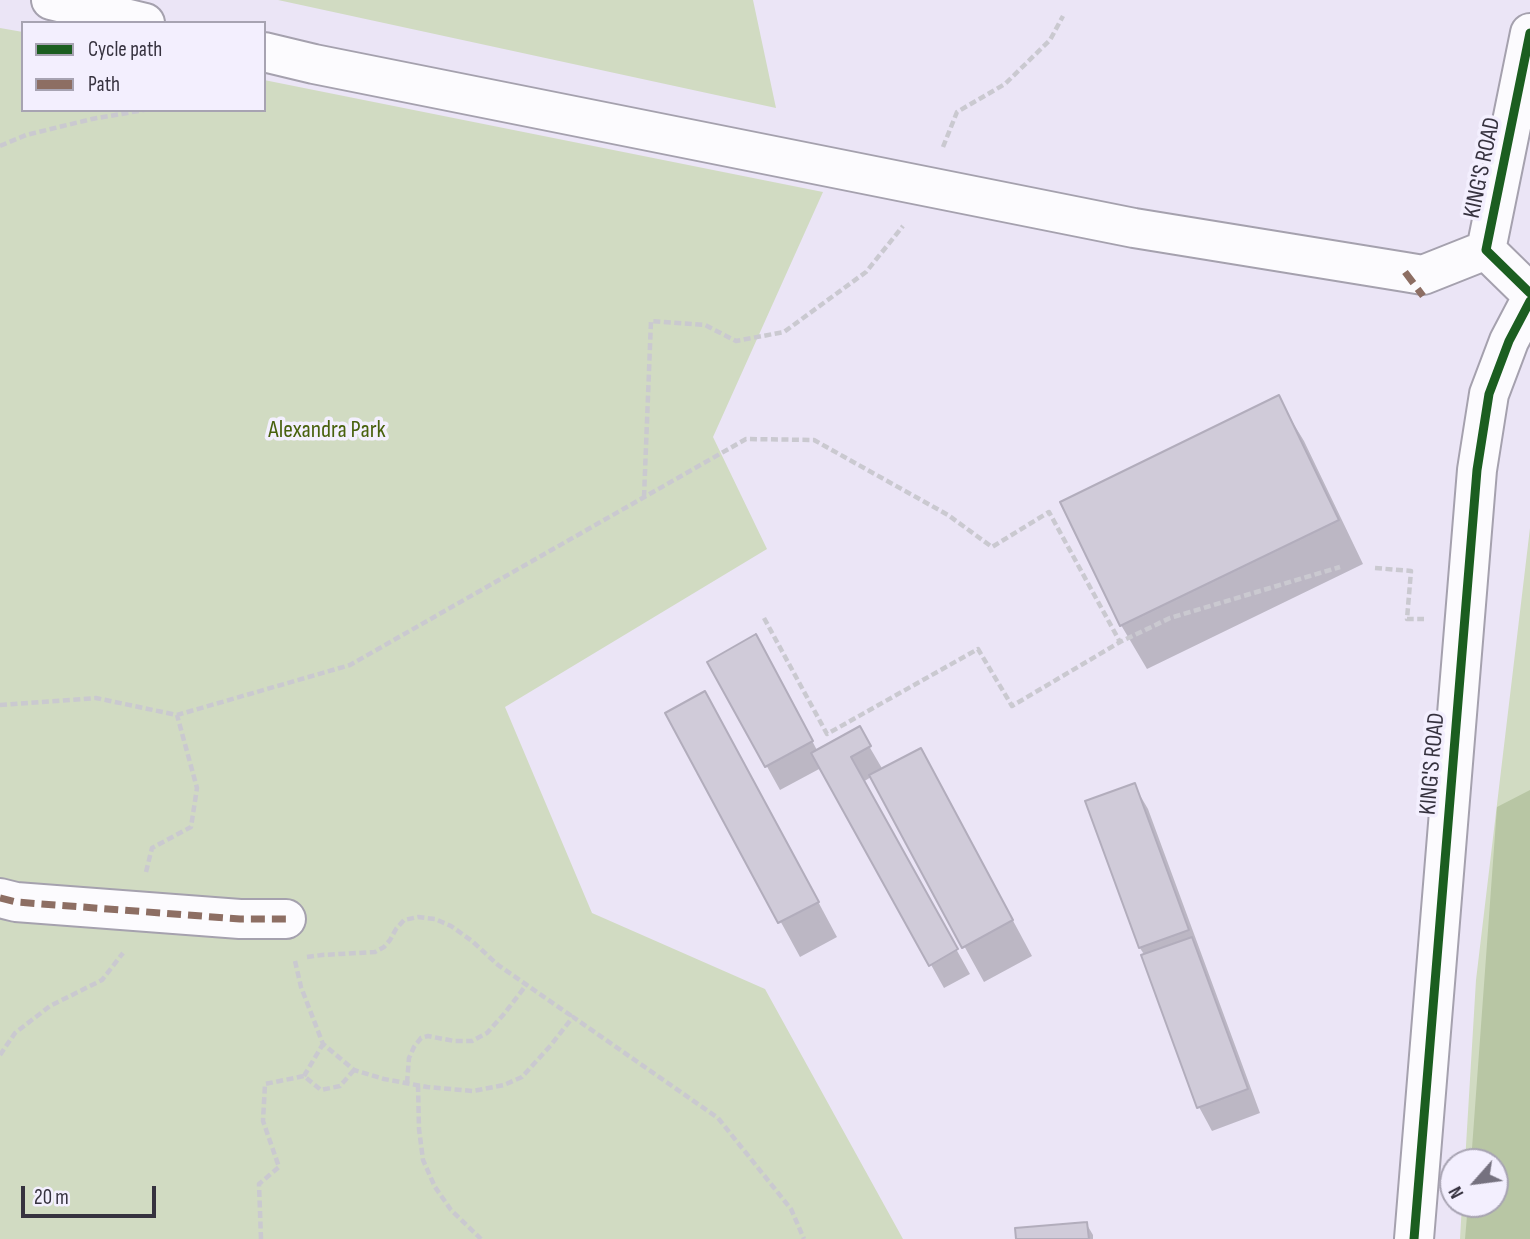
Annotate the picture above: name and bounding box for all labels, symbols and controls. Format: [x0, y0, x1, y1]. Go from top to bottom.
legend [21, 21, 266, 112]
text: Cycle path [88, 37, 162, 62]
text: Path [88, 72, 120, 97]
street label: KING'S ROAD [1458, 115, 1508, 221]
park label: Alexandra Park [268, 417, 386, 445]
street label: KING'S ROAD [1414, 712, 1452, 816]
north arrow [1439, 1148, 1509, 1218]
scale bar [24, 1172, 159, 1216]
text: N [1444, 1182, 1469, 1202]
text: 20 m [34, 1185, 69, 1210]

